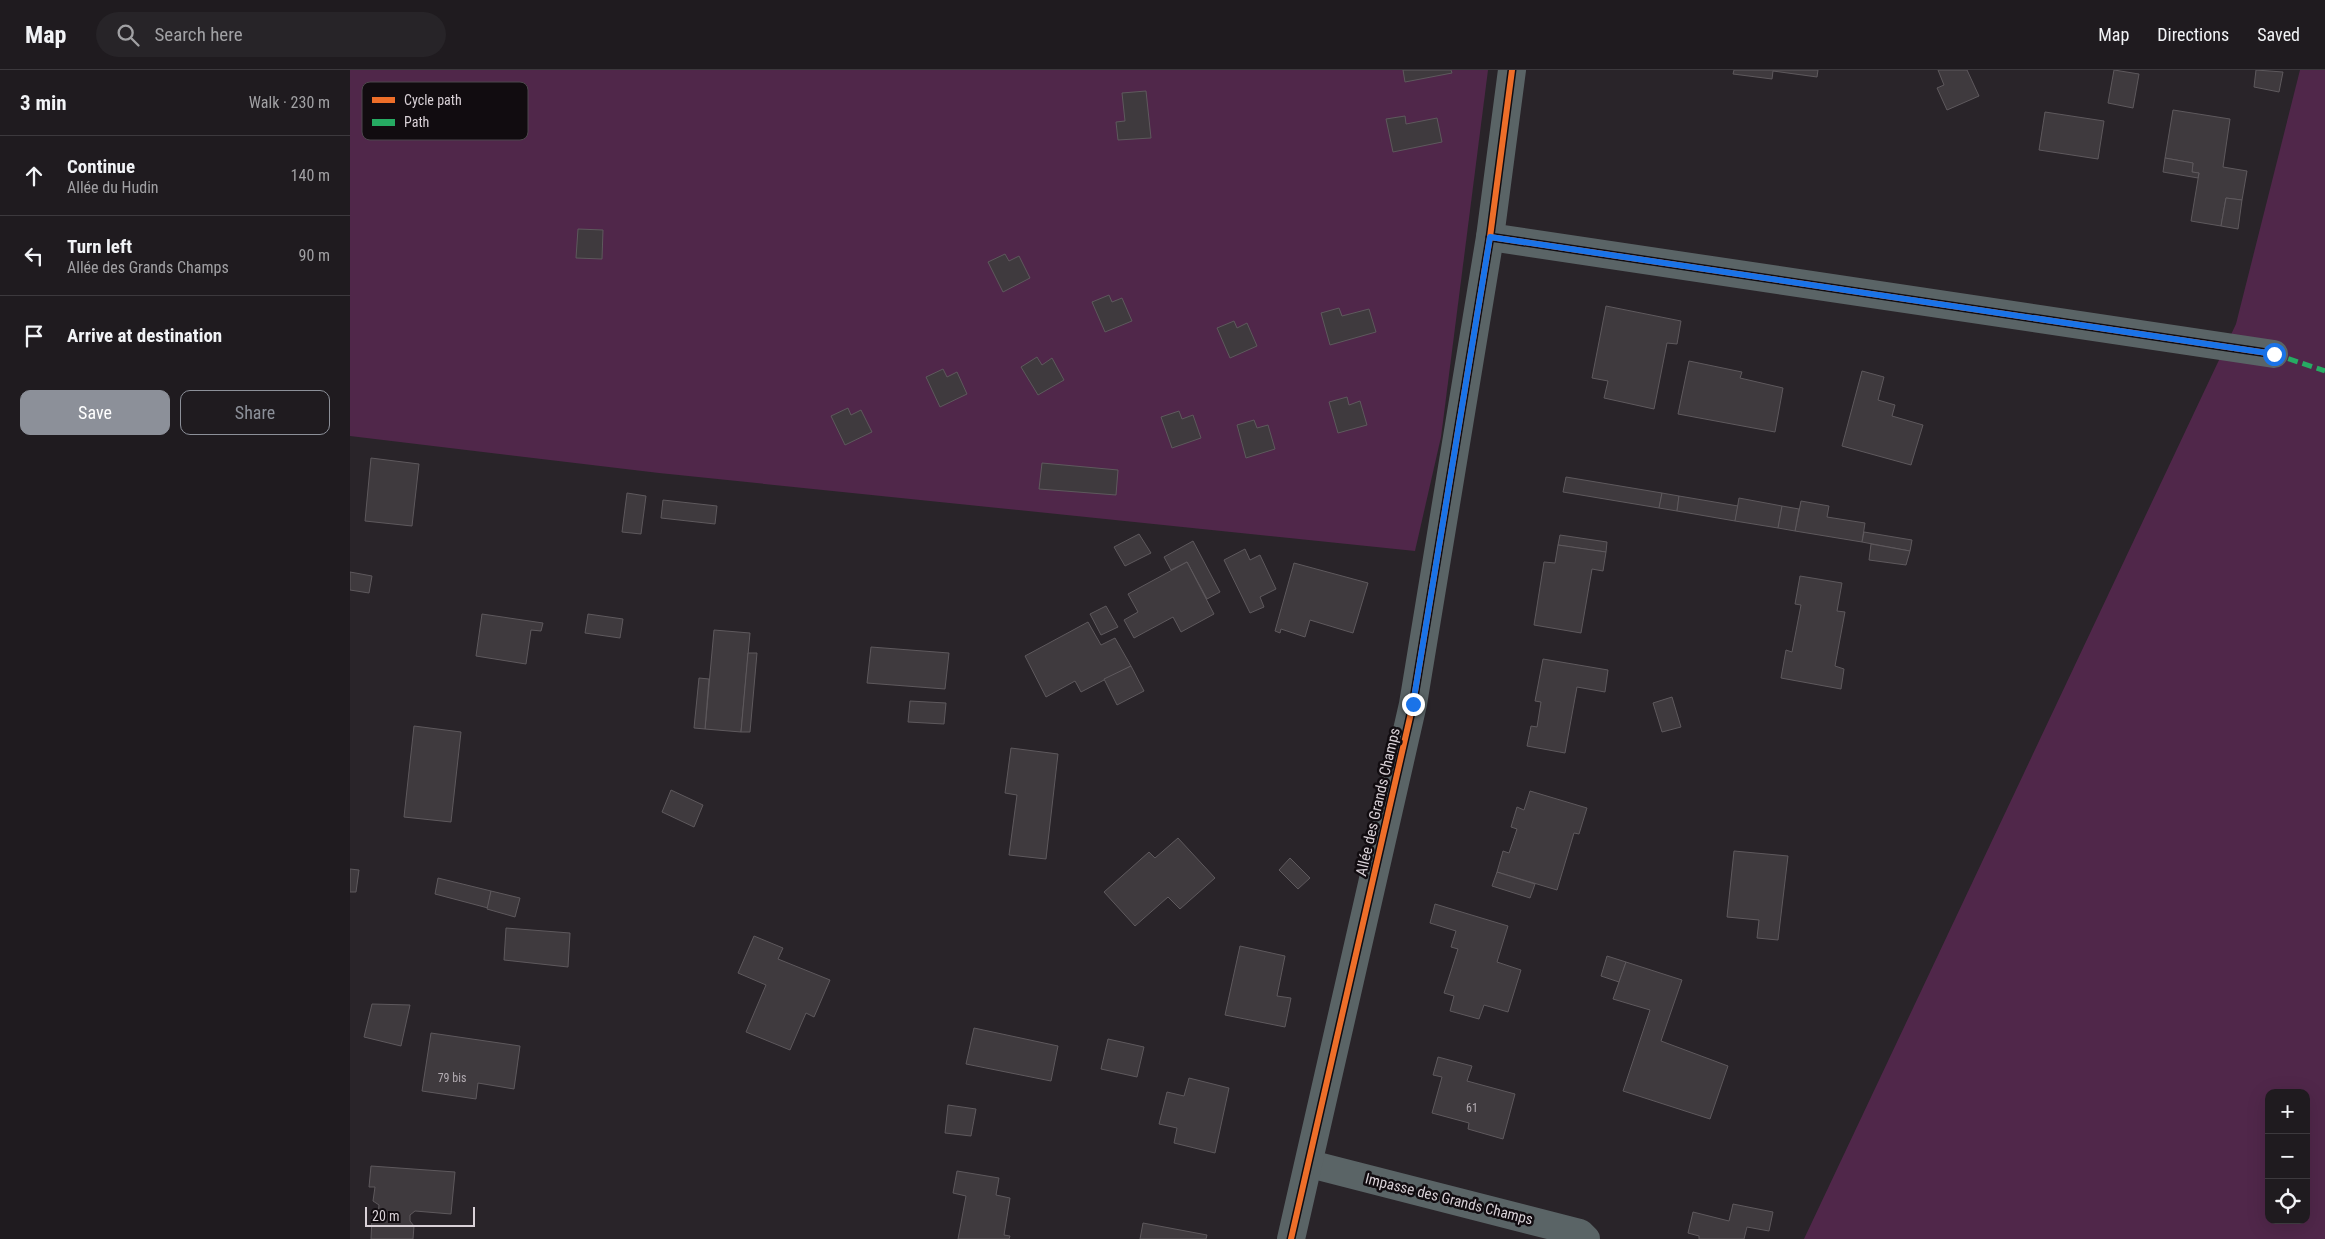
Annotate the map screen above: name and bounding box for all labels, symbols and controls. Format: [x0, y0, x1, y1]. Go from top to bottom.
search box [96, 12, 446, 57]
text: Map [25, 21, 66, 49]
icon: search [114, 21, 142, 49]
text: Search here [154, 23, 243, 46]
text: Map [2098, 24, 2129, 45]
text: Directions [2157, 24, 2229, 45]
text: Saved [2257, 24, 2300, 45]
legend [362, 82, 528, 140]
text: 3 min [20, 91, 67, 115]
text: Cycle path [404, 92, 462, 108]
text: Walk · 230 m [249, 93, 330, 112]
text: Path [404, 114, 429, 130]
text: Continue [67, 155, 135, 178]
icon: ahead [20, 162, 48, 190]
text: 140 m [291, 166, 330, 185]
text: Allée du Hudin [67, 178, 159, 197]
text: Turn left [67, 235, 132, 258]
icon: left [20, 242, 48, 270]
text: 90 m [298, 246, 330, 265]
text: Allée des Grands Champs [67, 258, 229, 277]
icon: arrive [20, 322, 48, 350]
text: Arrive at destination [67, 324, 222, 347]
route start [2263, 343, 2286, 366]
button: Save [20, 390, 170, 435]
button: Share [180, 390, 330, 435]
route end [1402, 693, 1425, 716]
street label: Allée des Grands Champs [1352, 726, 1404, 878]
house number: 79 bis [438, 1071, 466, 1085]
map controls [2265, 1089, 2310, 1224]
button: + [2265, 1089, 2310, 1134]
house number: 61 [1466, 1101, 1478, 1115]
button: − [2265, 1134, 2310, 1179]
street label: Impasse des Grands Champs [1363, 1169, 1535, 1229]
button: locate [2265, 1179, 2310, 1224]
scale bar [365, 1204, 475, 1227]
text: 20 m [372, 1208, 400, 1224]

